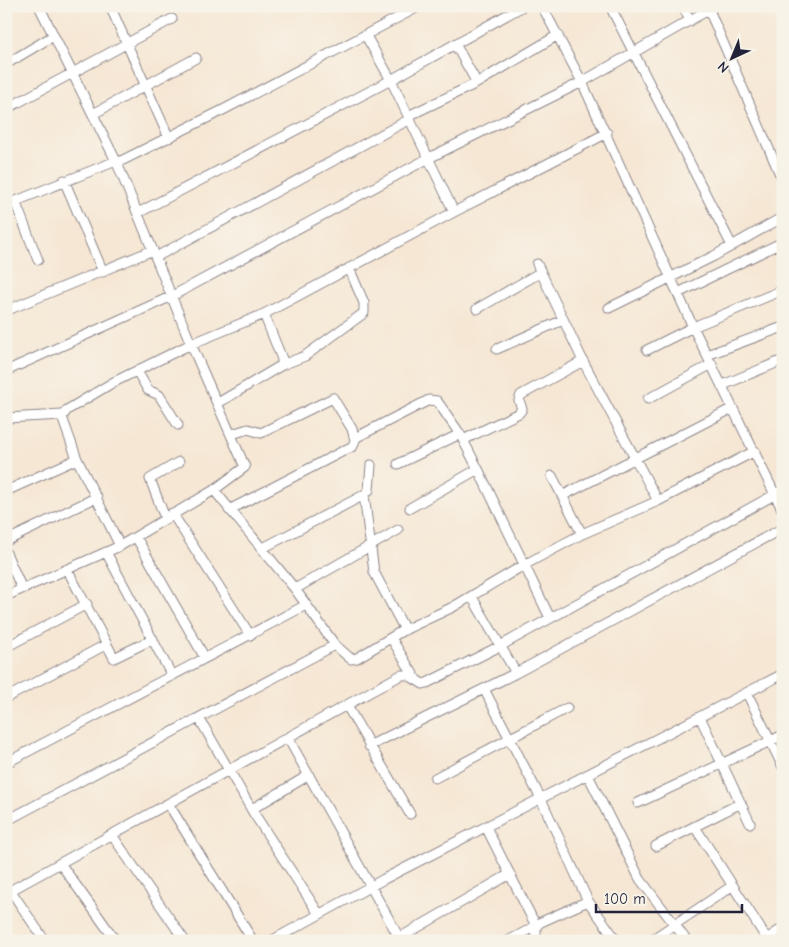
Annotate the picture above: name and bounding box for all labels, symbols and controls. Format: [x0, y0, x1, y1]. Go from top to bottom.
north arrow [706, 32, 756, 82]
text: N [714, 58, 733, 76]
scale bar [596, 882, 743, 914]
text: 100 m [604, 890, 646, 908]

